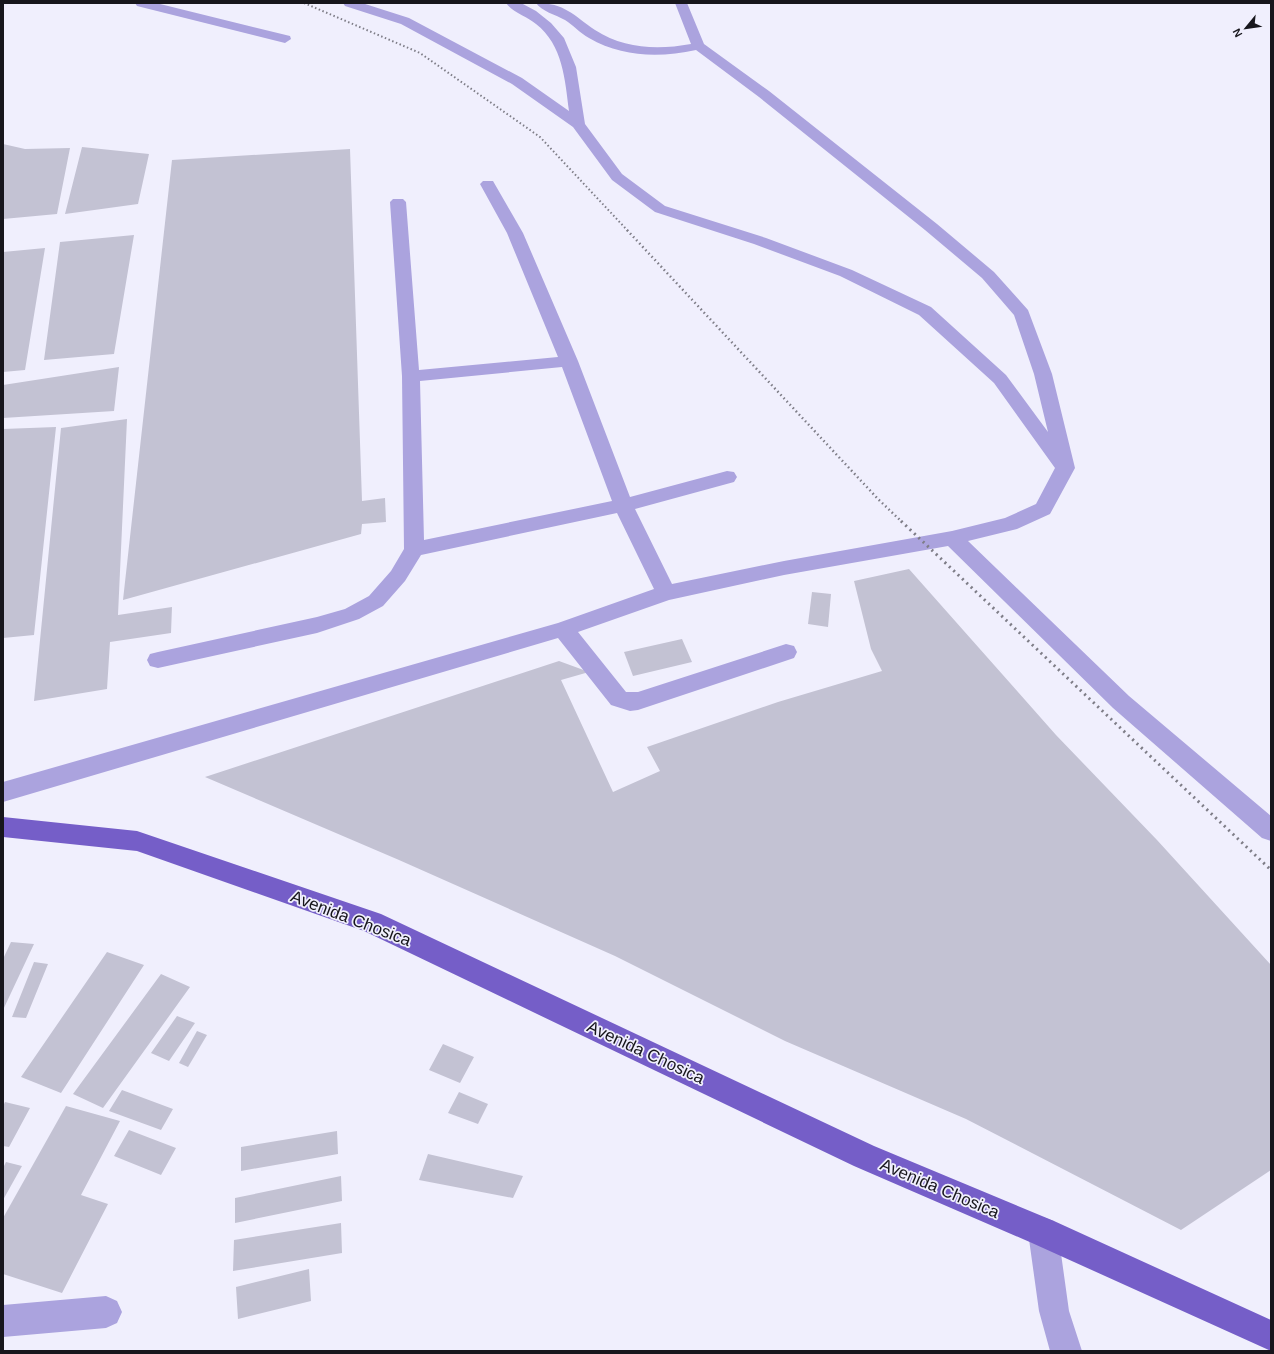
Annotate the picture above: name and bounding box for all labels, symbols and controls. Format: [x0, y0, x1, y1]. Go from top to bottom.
north arrow [1226, 8, 1266, 48]
text: N [1230, 26, 1244, 39]
street label: Avenida Chosica [288, 887, 414, 950]
street label: Avenida Chosica [584, 1017, 708, 1088]
street label: Avenida Chosica [878, 1155, 1003, 1222]

